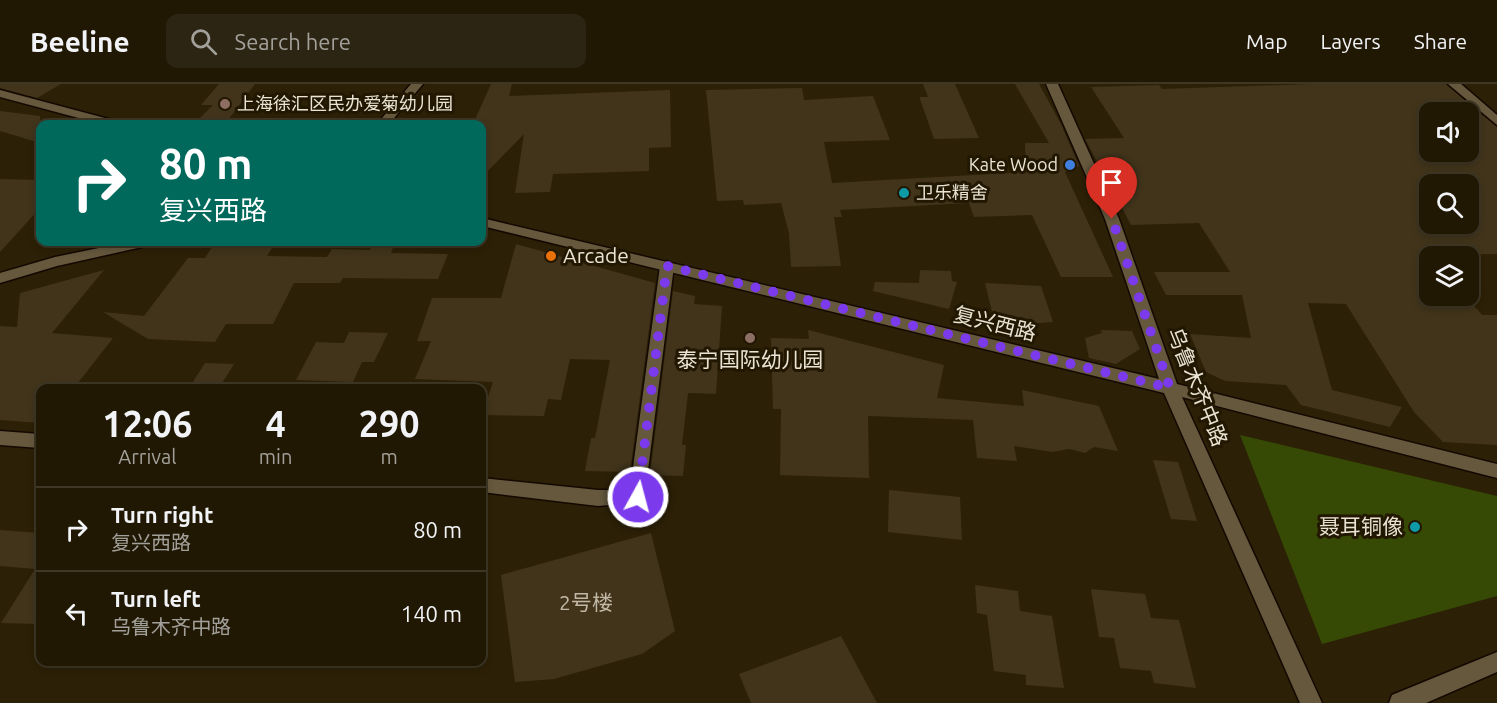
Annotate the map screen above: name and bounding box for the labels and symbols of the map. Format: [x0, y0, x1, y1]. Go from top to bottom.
place label: 上海徐汇区民办爱菊幼儿园 [237, 93, 453, 113]
marker: 上海徐汇区民办爱菊幼儿园 [218, 97, 232, 111]
place label: Kate Wood [969, 154, 1058, 174]
pin [1086, 157, 1137, 219]
marker: Kate Wood [1063, 158, 1077, 172]
place label: 卫乐精舍 [916, 182, 988, 202]
marker: 卫乐精舍 [897, 186, 911, 200]
place label: Arcade [563, 243, 629, 267]
marker: Arcade [544, 249, 558, 263]
street label: 复兴西路 [952, 301, 1039, 345]
street label: 乌鲁木齐中路 [1163, 324, 1233, 450]
marker: 泰宁国际幼儿园 [743, 331, 757, 345]
place label: 泰宁国际幼儿园 [677, 347, 824, 371]
position arrow [606, 465, 670, 529]
place label: 聂耳铜像 [1319, 514, 1403, 538]
marker: 聂耳铜像 [1408, 520, 1422, 534]
house number: 2号楼 [559, 590, 613, 614]

